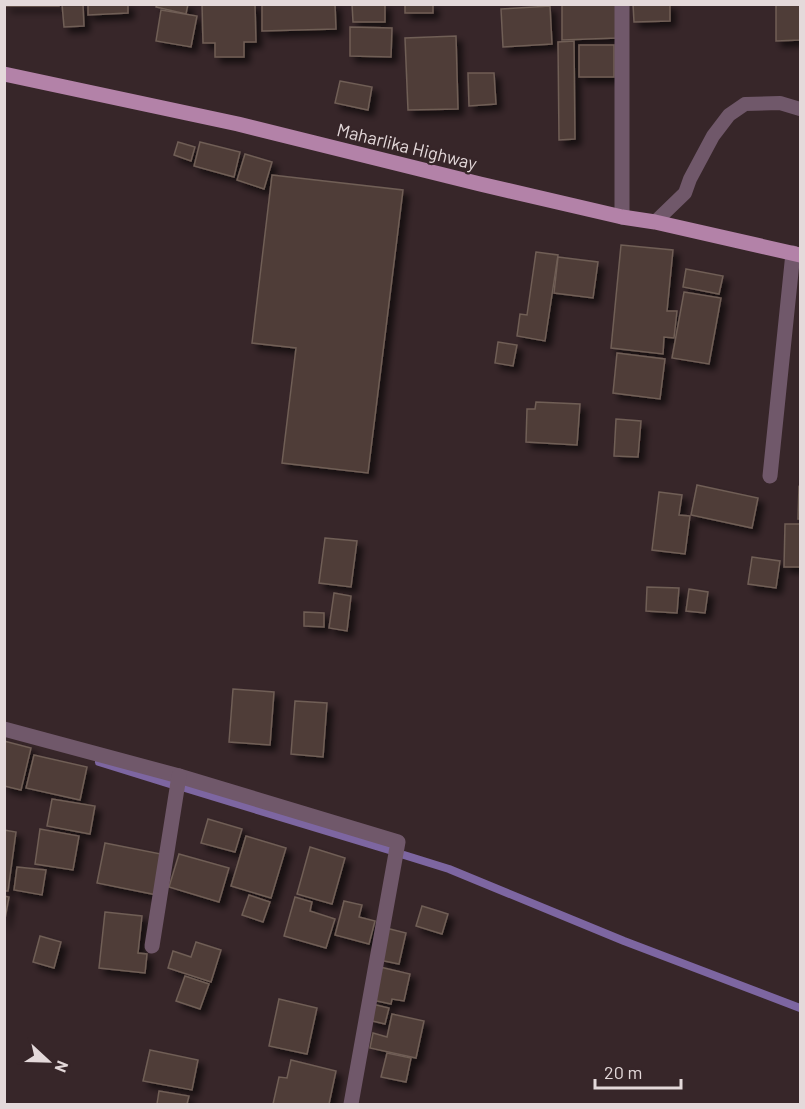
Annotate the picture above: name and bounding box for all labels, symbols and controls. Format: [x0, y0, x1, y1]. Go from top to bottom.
street label: Maharlika Highway [335, 118, 479, 174]
north arrow [18, 1031, 78, 1091]
scale bar [595, 1052, 680, 1090]
text: N [52, 1058, 73, 1075]
text: 20 m [604, 1061, 642, 1083]

